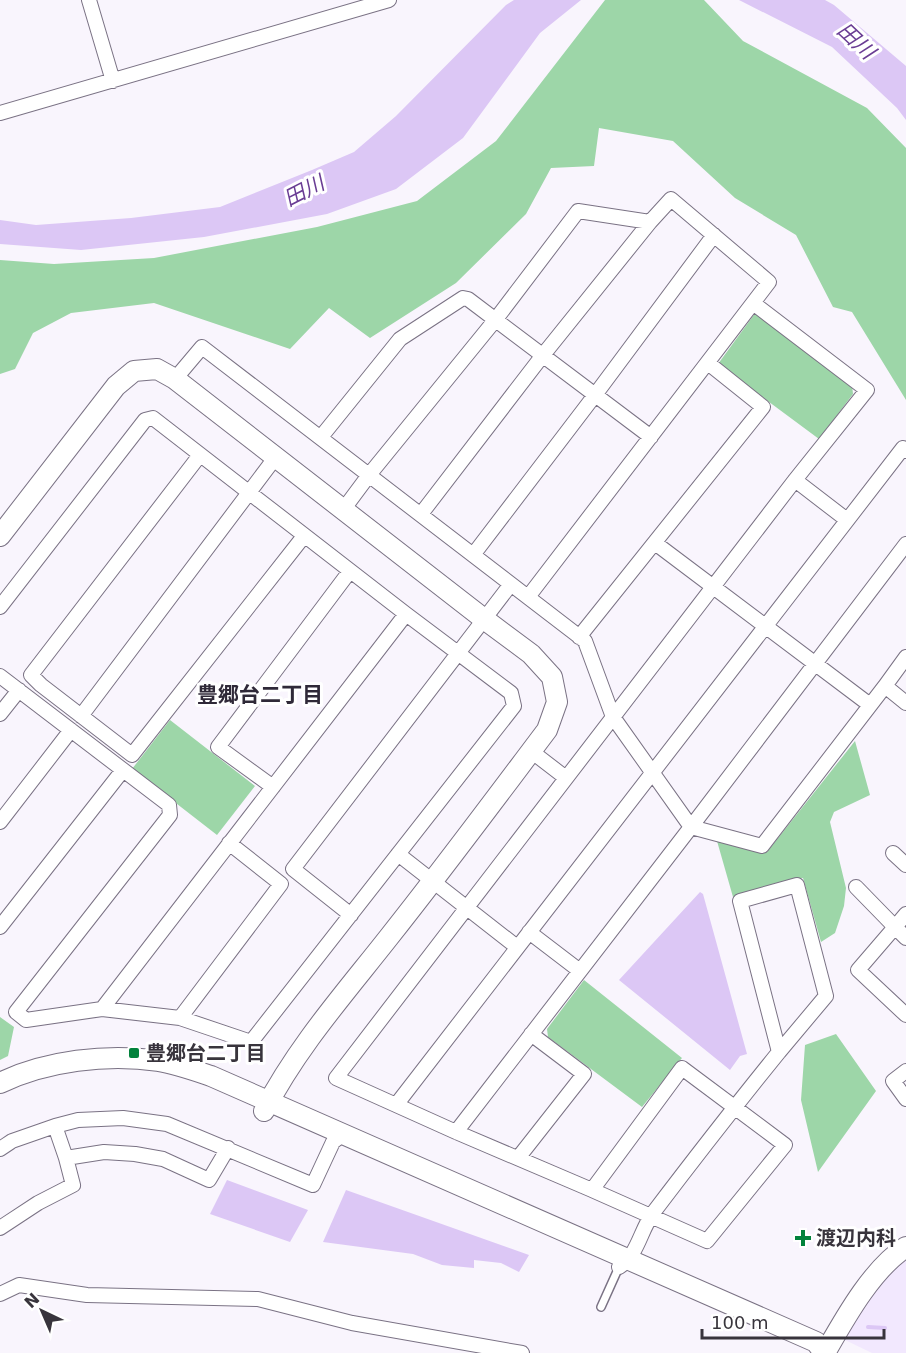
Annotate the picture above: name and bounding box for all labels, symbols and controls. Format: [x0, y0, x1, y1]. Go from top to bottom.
water label: 田川 [832, 18, 881, 65]
water label: 田川 [280, 170, 330, 211]
district label: 豊郷台二丁目 [197, 683, 323, 707]
place label: 豊郷台二丁目 [146, 1041, 266, 1065]
marker: 豊郷台二丁目 [127, 1046, 141, 1060]
place label: 渡辺内科 [816, 1226, 896, 1250]
marker: 渡辺内科 [794, 1229, 812, 1247]
north arrow [12, 1281, 72, 1341]
text: N [21, 1289, 43, 1312]
scale bar [702, 1302, 884, 1340]
text: 100 m [711, 1312, 769, 1333]

